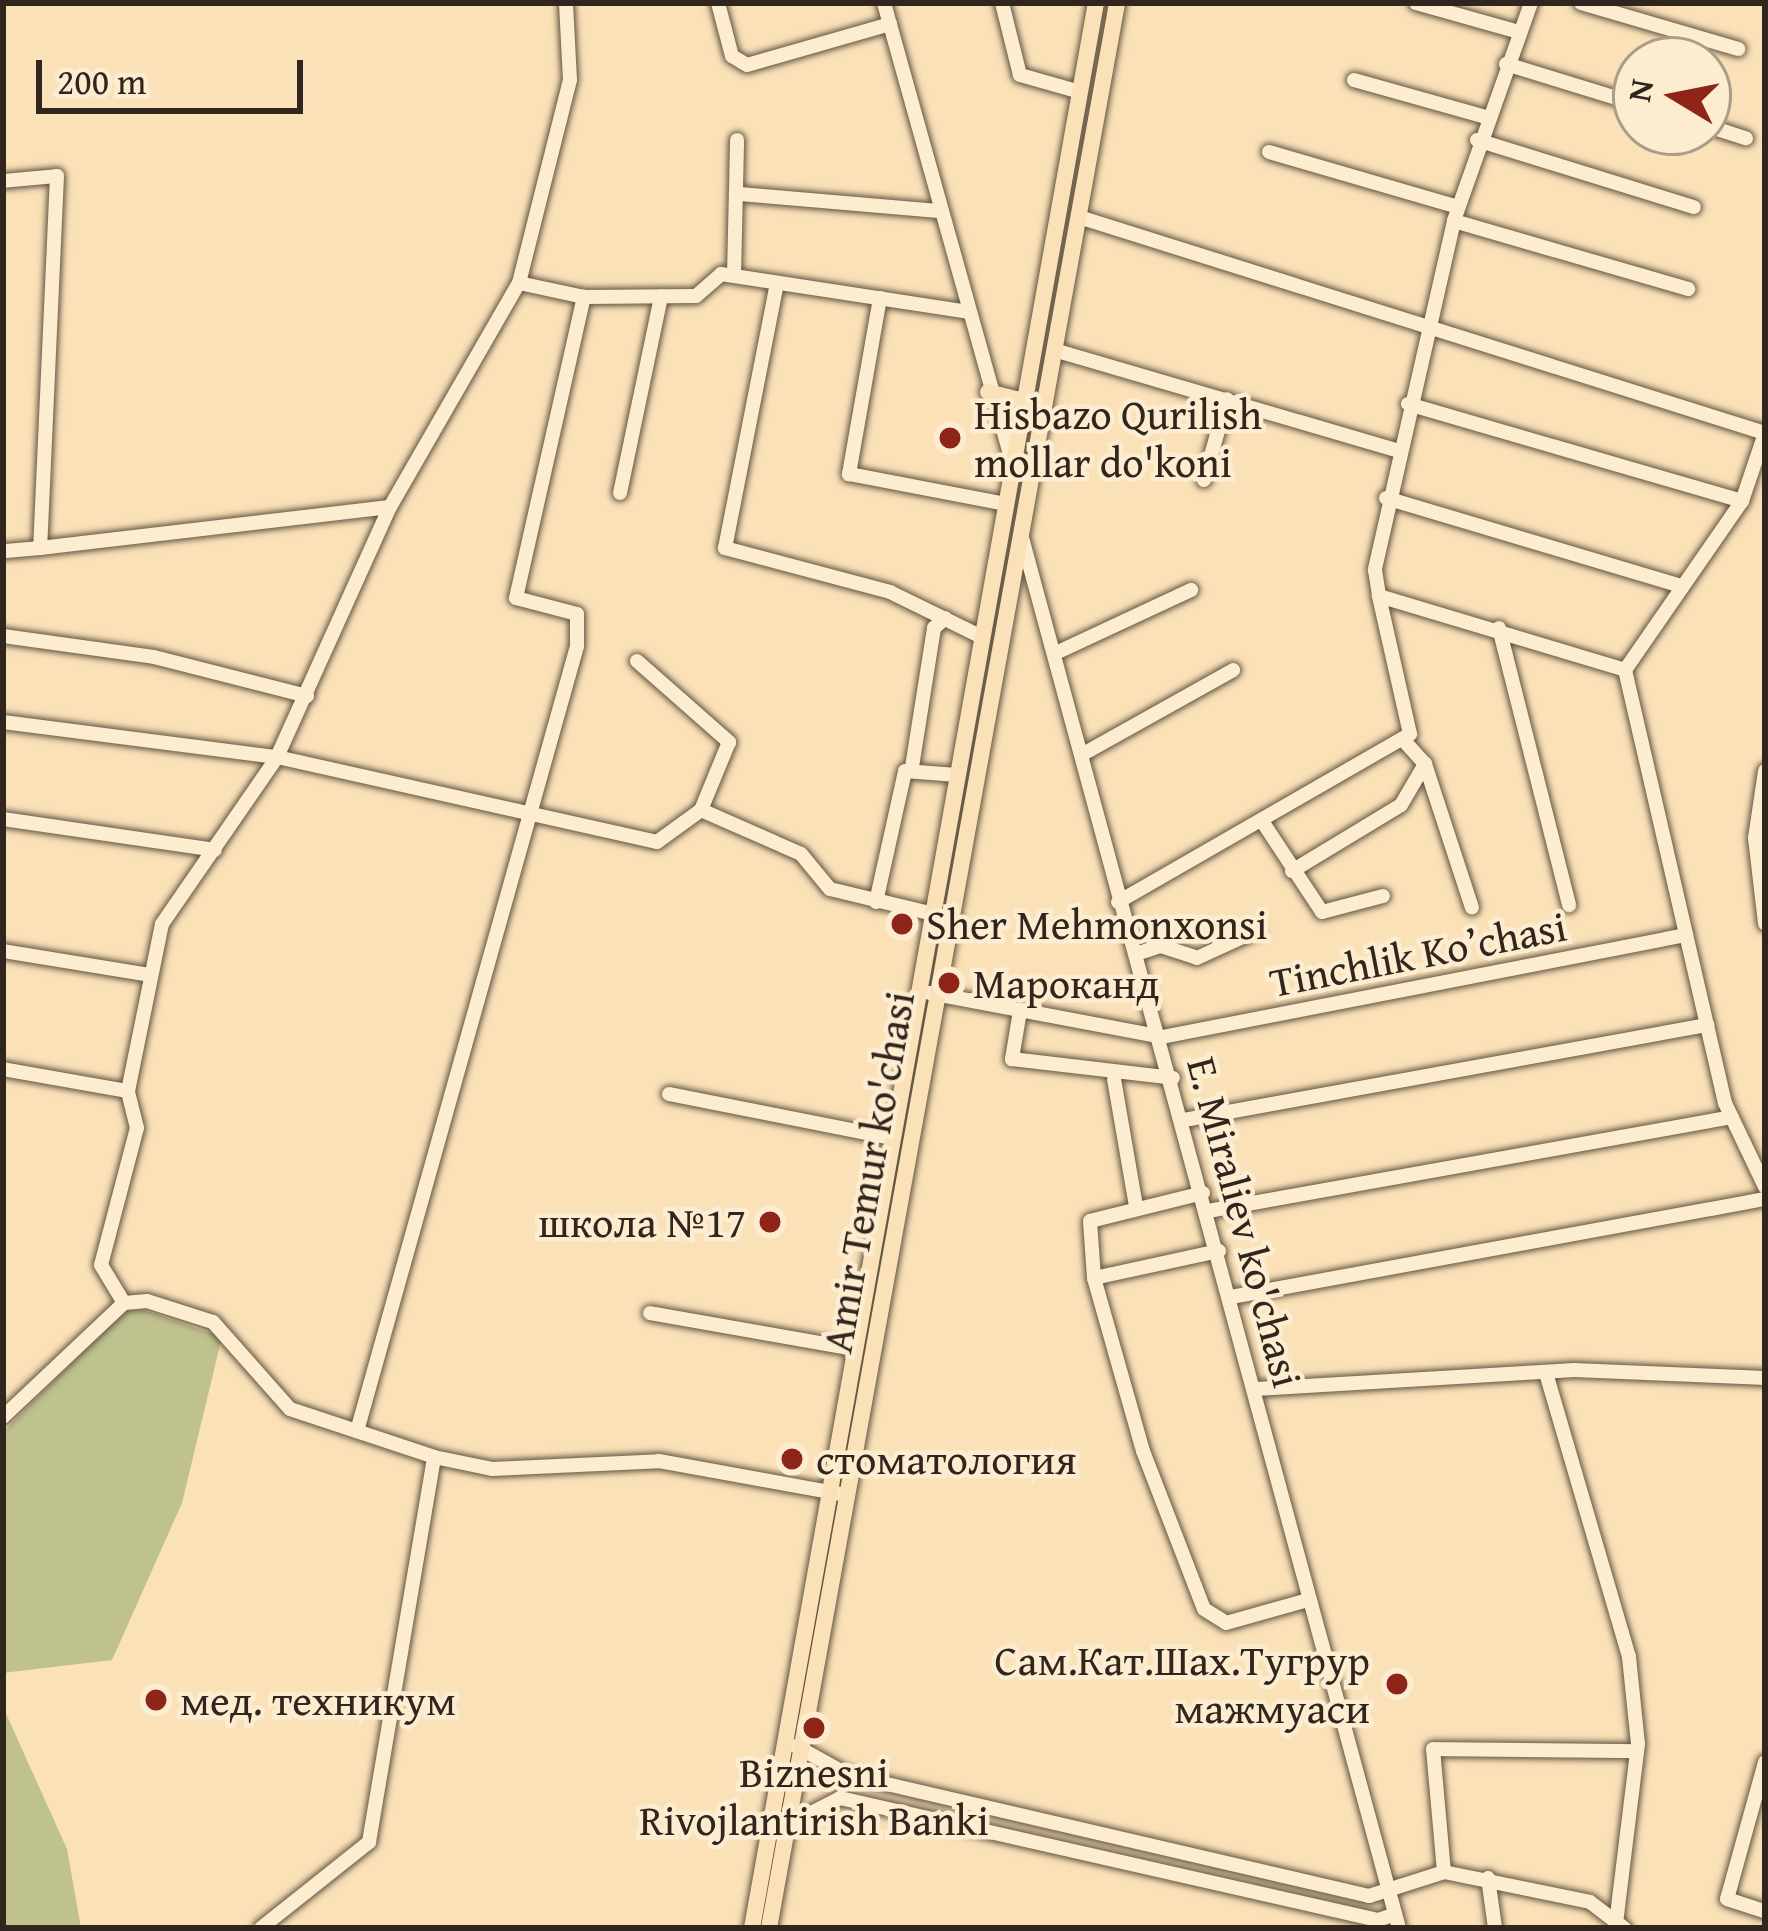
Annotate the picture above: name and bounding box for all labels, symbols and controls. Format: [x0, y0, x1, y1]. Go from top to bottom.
scale bar [42, 36, 309, 110]
north arrow [1612, 36, 1732, 156]
text: 200 m [57, 54, 146, 107]
text: N [1614, 75, 1665, 105]
place label: Hisbazo Qurilish mollar do'koni [974, 389, 1262, 488]
marker: Hisbazo Qurilish mollar do'koni [937, 425, 963, 451]
place label: Sher Mehmonxonsi [926, 899, 1267, 949]
street label: Tinchlik Ko’chasi [1266, 901, 1570, 1007]
marker: Sher Mehmonxonsi [889, 911, 915, 937]
place label: Мароканд [973, 958, 1159, 1008]
marker: Мароканд [936, 970, 962, 996]
street label: Amir Temur ko'chasi [811, 987, 925, 1357]
street label: E. Miraliev ko'chasi [1177, 1051, 1313, 1393]
place label: школа №17 [538, 1197, 746, 1247]
marker: школа №17 [757, 1209, 783, 1235]
place label: стоматология [816, 1434, 1077, 1484]
marker: стоматология [779, 1446, 805, 1472]
place label: Сам.Кат.Шах.Тугрур мажмуаси [995, 1635, 1370, 1734]
marker: Сам.Кат.Шах.Тугрур мажмуаси [1381, 1668, 1413, 1700]
place label: мед. техникум [180, 1675, 456, 1725]
marker: мед. техникум [143, 1687, 169, 1713]
marker: Biznesni Rivojlantirish Banki [801, 1715, 827, 1741]
place label: Biznesni Rivojlantirish Banki [639, 1747, 989, 1846]

